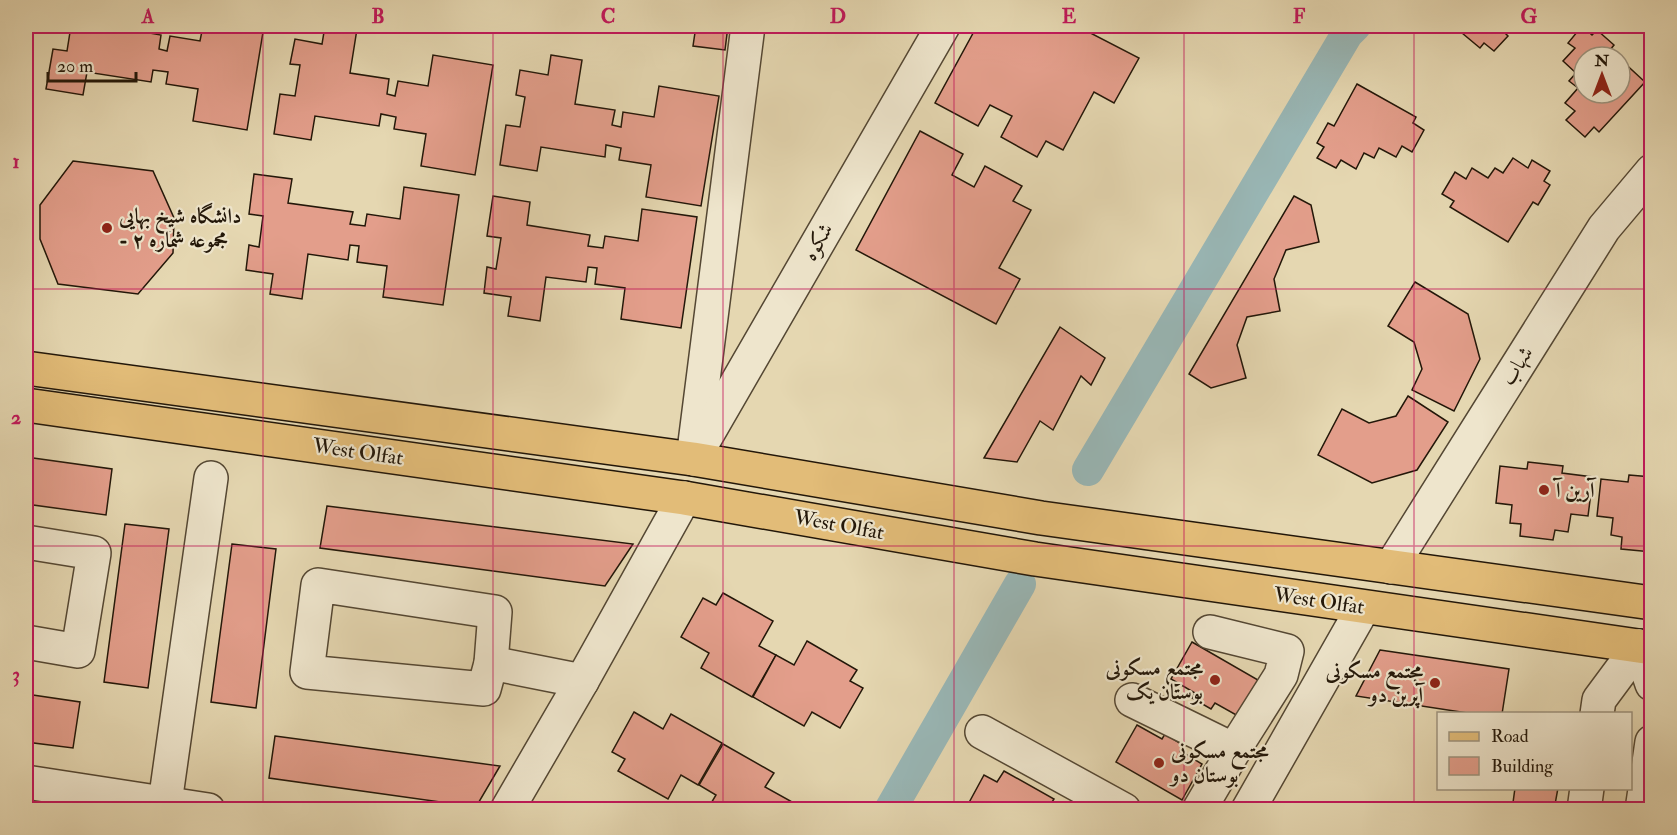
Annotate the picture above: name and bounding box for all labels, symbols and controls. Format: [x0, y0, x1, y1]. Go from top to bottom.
text: A [141, 4, 155, 29]
text: B [371, 4, 385, 29]
text: C [601, 4, 615, 29]
text: D [830, 4, 846, 29]
text: E [1062, 4, 1077, 29]
text: F [1293, 4, 1306, 29]
text: G [1521, 4, 1538, 29]
scale bar [48, 45, 136, 83]
north arrow [1572, 45, 1632, 105]
text: N [1594, 51, 1610, 71]
text: 20 m [57, 55, 93, 78]
text: 1 [12, 149, 20, 174]
place label: دانشگاه شیخ بهایی - مجموعه شماره ۲ [118, 202, 241, 254]
street label: شکوه [796, 218, 840, 266]
marker: دانشگاه شیخ بهایی - مجموعه شماره ۲ [100, 221, 114, 235]
street label: شهاب [1495, 341, 1539, 391]
text: 2 [11, 405, 21, 430]
street label: West Olfat [310, 432, 405, 472]
place label: آرین آ [1552, 477, 1597, 504]
marker: آرین آ [1537, 483, 1551, 497]
street label: West Olfat [791, 504, 886, 546]
street label: West Olfat [1271, 581, 1366, 621]
place label: مجتمع مسکونی بوستان یک [1105, 655, 1204, 706]
place label: مجتمع مسکونی آپرین دو [1325, 658, 1425, 709]
text: 3 [12, 662, 20, 687]
marker: مجتمع مسکونی بوستان یک [1208, 673, 1222, 687]
marker: مجتمع مسکونی آپرین دو [1428, 676, 1442, 690]
legend [1437, 712, 1632, 790]
text: Road [1491, 725, 1529, 748]
place label: مجتمع مسکونی بوستان دو [1169, 738, 1270, 789]
text: Building [1491, 755, 1554, 778]
marker: مجتمع مسکونی بوستان دو [1152, 756, 1166, 770]

